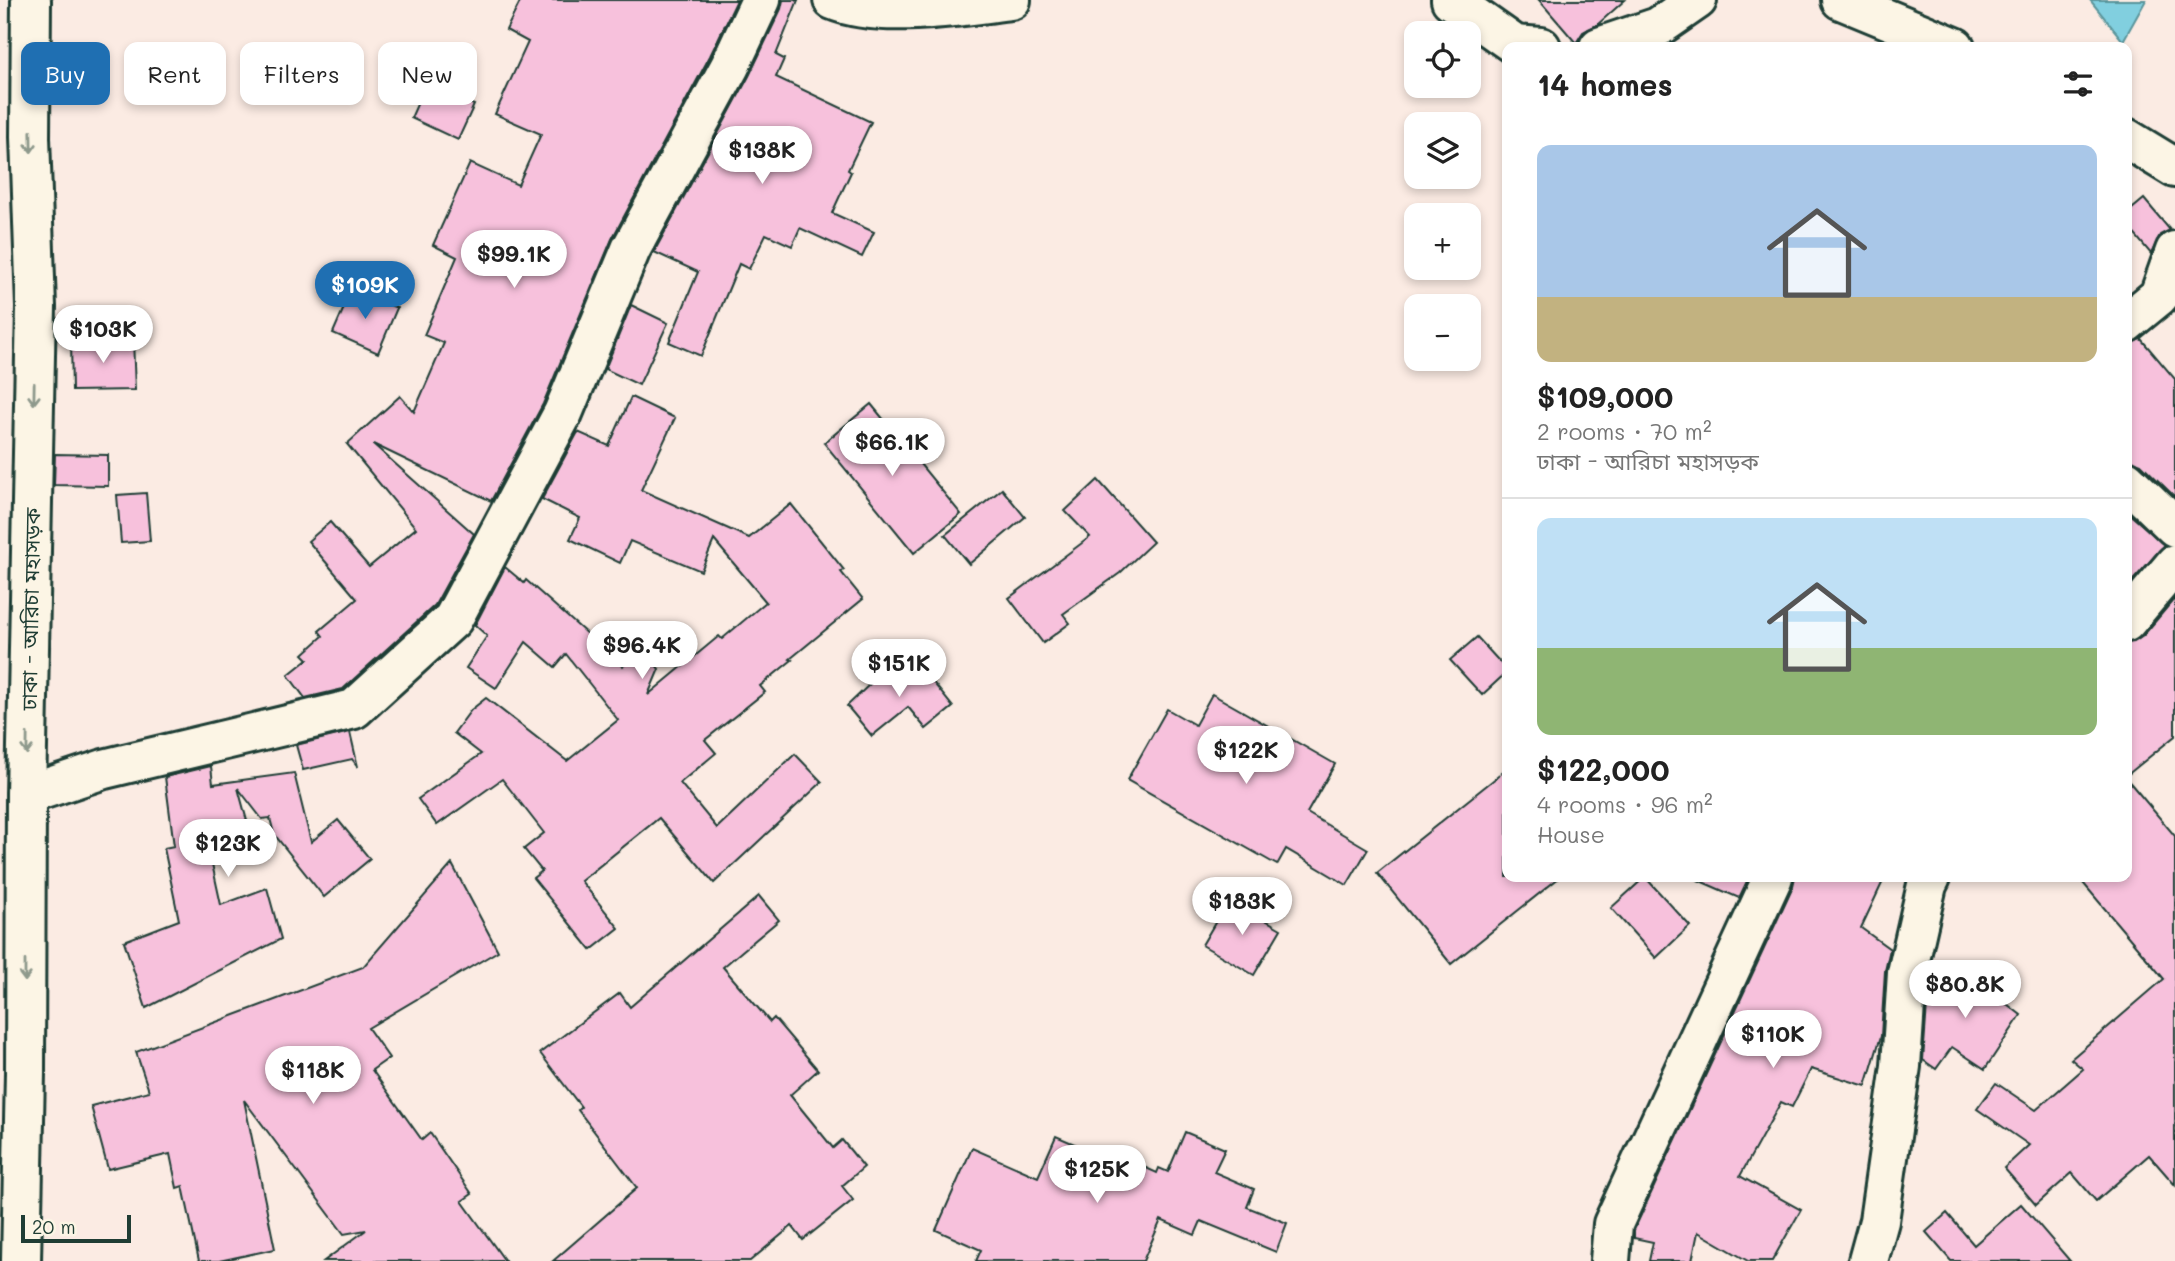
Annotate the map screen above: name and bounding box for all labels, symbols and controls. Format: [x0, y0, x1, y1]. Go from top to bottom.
map controls [1404, 21, 1481, 371]
button: locate [1404, 21, 1481, 98]
chip: Buy [21, 42, 110, 105]
chip: Rent [124, 42, 226, 105]
chip: Filters [240, 42, 364, 105]
chip: New [378, 42, 477, 105]
text: 14 homes [1537, 64, 1673, 104]
icon: filters [2059, 65, 2097, 103]
button: layers [1404, 112, 1481, 189]
pin: $138K [713, 127, 811, 186]
one-way arrow [24, 130, 37, 153]
text: $138K [728, 134, 796, 164]
icon: home [1754, 190, 1880, 316]
button: + [1404, 203, 1481, 280]
pin: $99.1K [457, 230, 571, 290]
text: $99.1K [477, 238, 551, 268]
pin: $109K [316, 262, 414, 321]
text: $109K [331, 269, 399, 299]
button: − [1404, 294, 1481, 371]
pin: $103K [54, 306, 152, 365]
text: $103K [69, 313, 137, 343]
text: $109,000 [1537, 376, 1673, 416]
one-way arrow [27, 382, 41, 405]
text: 2 rooms · 70 m² [1537, 416, 1712, 446]
pin: $66.1K [835, 419, 949, 478]
text: $66.1K [855, 426, 929, 456]
text: ঢাকা - আরিচা মহাসড়ক [1537, 446, 1759, 476]
street label: ঢাকা - আরিচা মহাসড়ক [15, 506, 45, 712]
icon: home [1754, 564, 1880, 690]
pin: $96.4K [585, 622, 699, 681]
text: $96.4K [603, 629, 681, 659]
pin: $151K [850, 640, 948, 699]
text: $151K [867, 647, 931, 677]
pin: $122K [1197, 726, 1295, 786]
one-way arrow [20, 732, 34, 755]
text: $122K [1213, 734, 1279, 764]
text: $122,000 [1537, 749, 1669, 789]
text: 4 rooms · 96 m² [1537, 789, 1713, 819]
text: House [1537, 819, 1605, 849]
pin: $123K [179, 820, 277, 879]
text: $123K [195, 827, 261, 857]
pin: $183K [1193, 878, 1291, 937]
text: $183K [1208, 885, 1276, 915]
one-way arrow [18, 959, 32, 982]
pin: $80.8K [1908, 960, 2022, 1020]
text: $80.8K [1925, 968, 2005, 998]
pin: $110K [1724, 1010, 1822, 1070]
text: $110K [1741, 1018, 1805, 1048]
pin: $118K [264, 1046, 362, 1106]
text: $118K [281, 1054, 345, 1084]
pin: $125K [1048, 1146, 1146, 1205]
text: $125K [1064, 1153, 1130, 1183]
scale bar [21, 1212, 131, 1244]
text: 20 m [32, 1214, 76, 1239]

